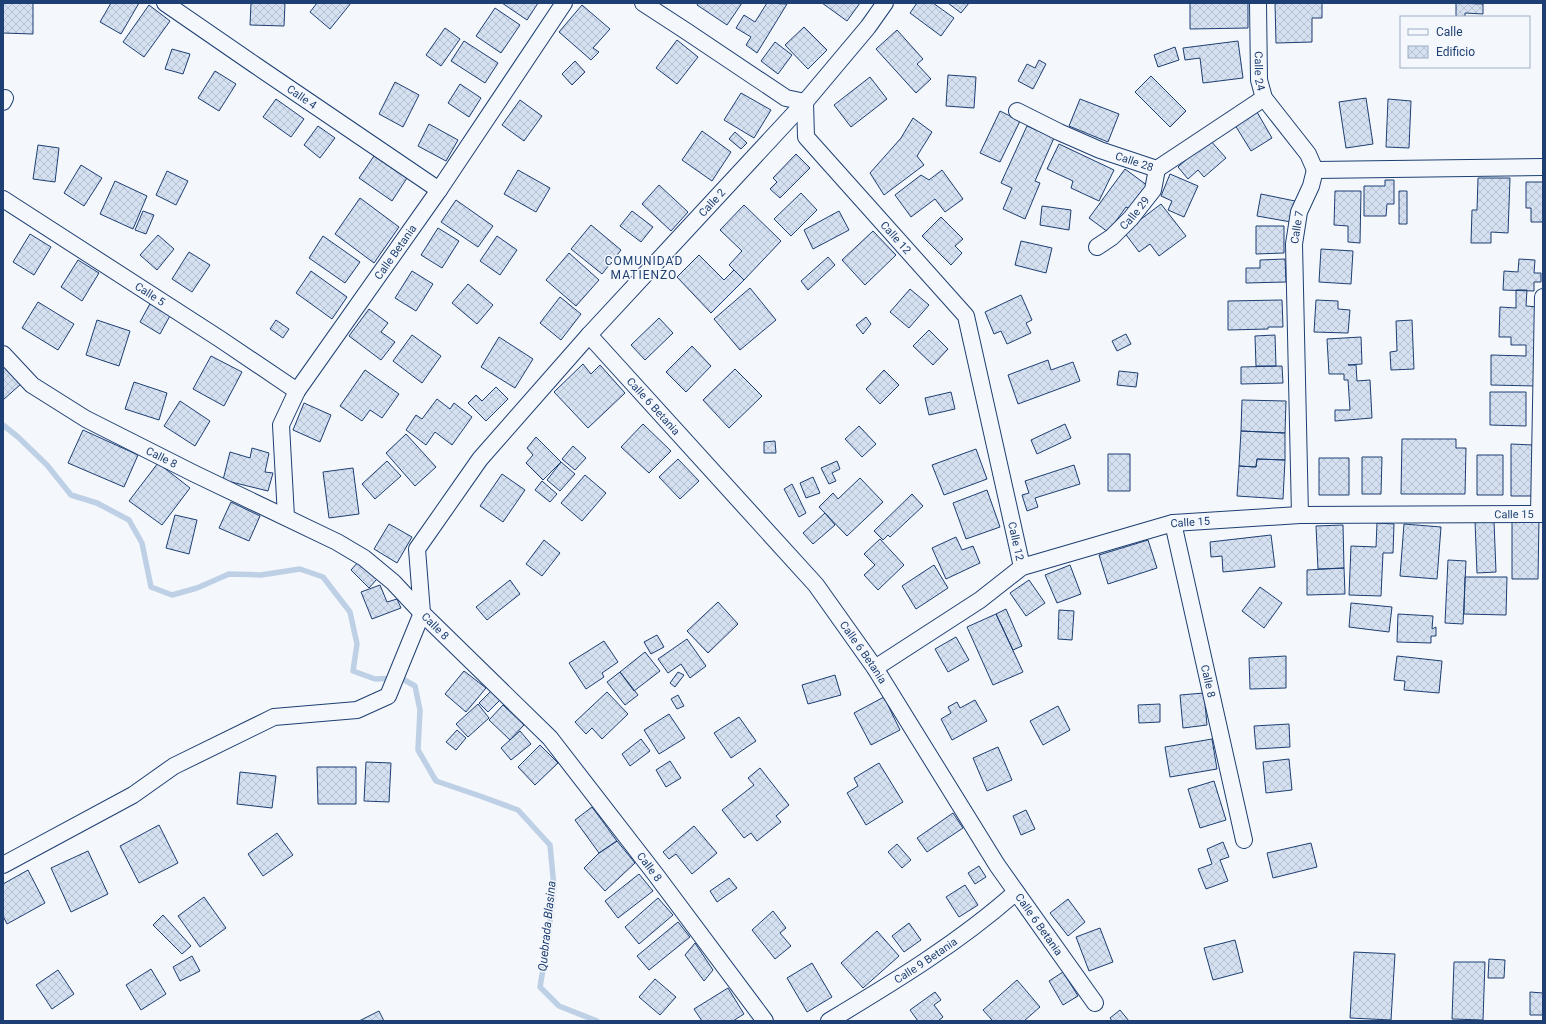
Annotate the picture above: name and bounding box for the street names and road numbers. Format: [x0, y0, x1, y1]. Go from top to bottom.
street label: Calle 24 [1252, 51, 1268, 92]
street label: Calle 4 [284, 82, 319, 112]
street label: Calle 28 [1114, 149, 1155, 174]
street label: Calle 2 [696, 186, 728, 219]
street label: Calle 29 [1117, 194, 1152, 232]
street label: Calle 7 [1288, 210, 1306, 245]
street label: Calle 12 [878, 219, 914, 257]
street label: Calle Betania [371, 222, 419, 282]
street label: Calle 5 [133, 279, 168, 308]
street label: Calle 6 Betania [624, 375, 683, 438]
street label: Calle 8 [144, 444, 179, 470]
street label: Calle 15 [1494, 508, 1534, 521]
street label: Calle 15 [1170, 514, 1210, 530]
street label: Calle 12 [1006, 521, 1027, 562]
street label: Calle 8 [419, 610, 452, 642]
street label: Calle 6 Betania [837, 619, 889, 686]
street label: Calle 8 [1198, 663, 1218, 699]
street label: Calle 8 [634, 850, 665, 884]
street label: Calle 6 Betania [1013, 891, 1066, 958]
street label: Calle 9 Betania [892, 935, 960, 986]

